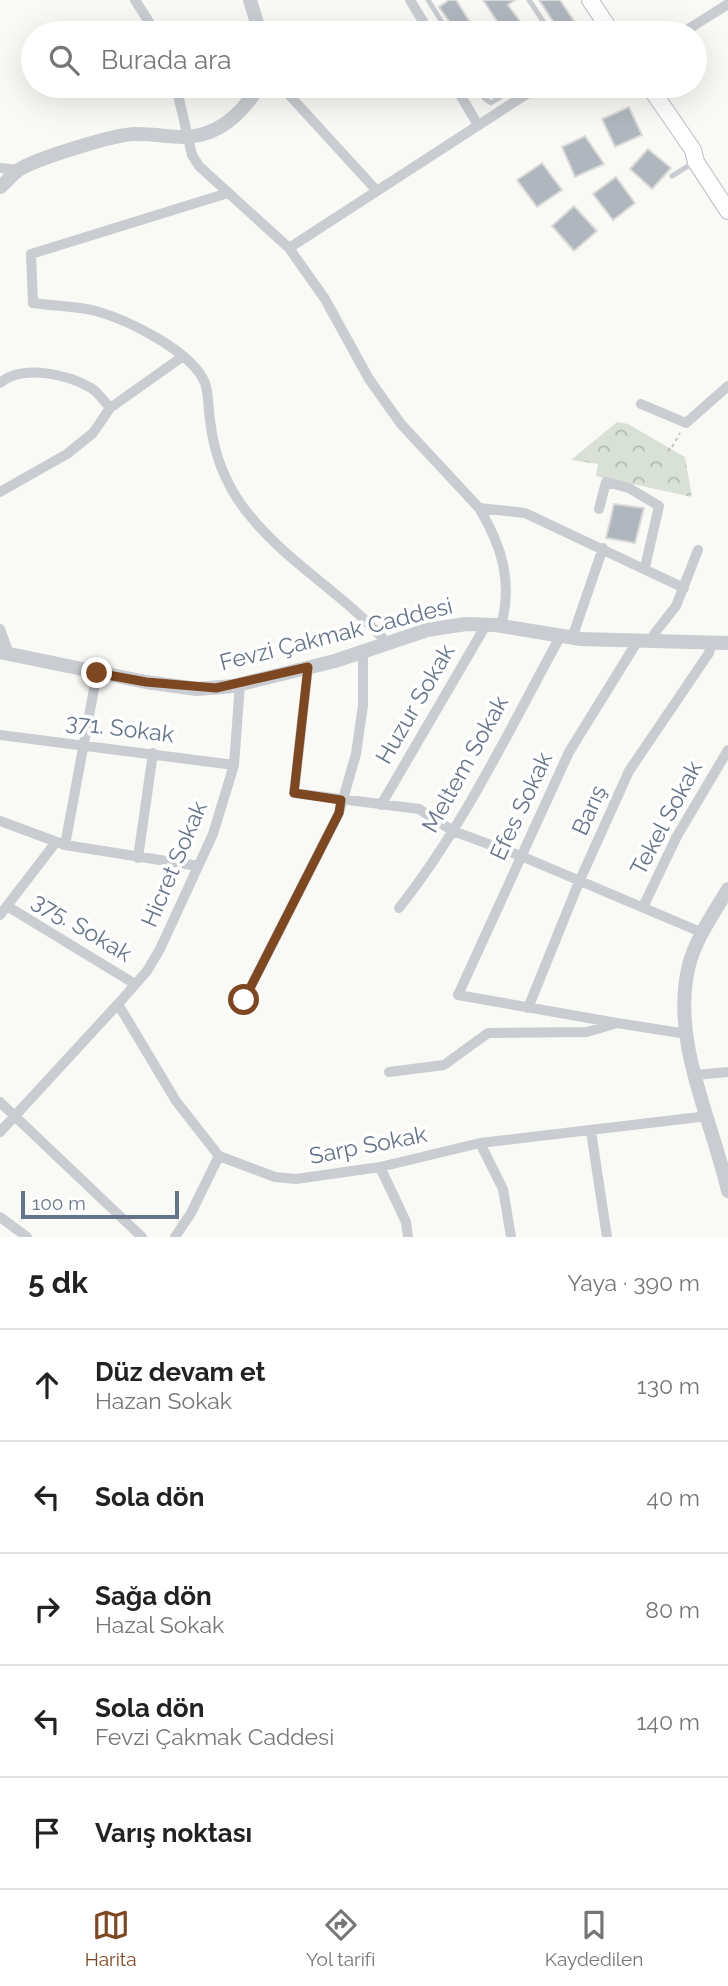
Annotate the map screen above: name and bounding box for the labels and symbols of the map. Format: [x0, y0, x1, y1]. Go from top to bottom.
street label: Fevzi Çakmak Caddesi [217, 591, 455, 676]
street label: Huzur Sokak [369, 639, 460, 768]
route end [81, 657, 112, 688]
street label: Meltem Sokak [416, 691, 513, 837]
street label: 371. Sokak [64, 707, 176, 748]
street label: Efes Sokak [484, 748, 557, 864]
street label: Tekel Sokak [624, 756, 707, 880]
street label: Barış [566, 781, 611, 839]
street label: Hicret Sokak [135, 797, 212, 931]
street label: 375. Sokak [28, 886, 137, 967]
route start [228, 984, 259, 1015]
street label: Sarp Sokak [307, 1120, 429, 1169]
scale bar [21, 1188, 178, 1220]

